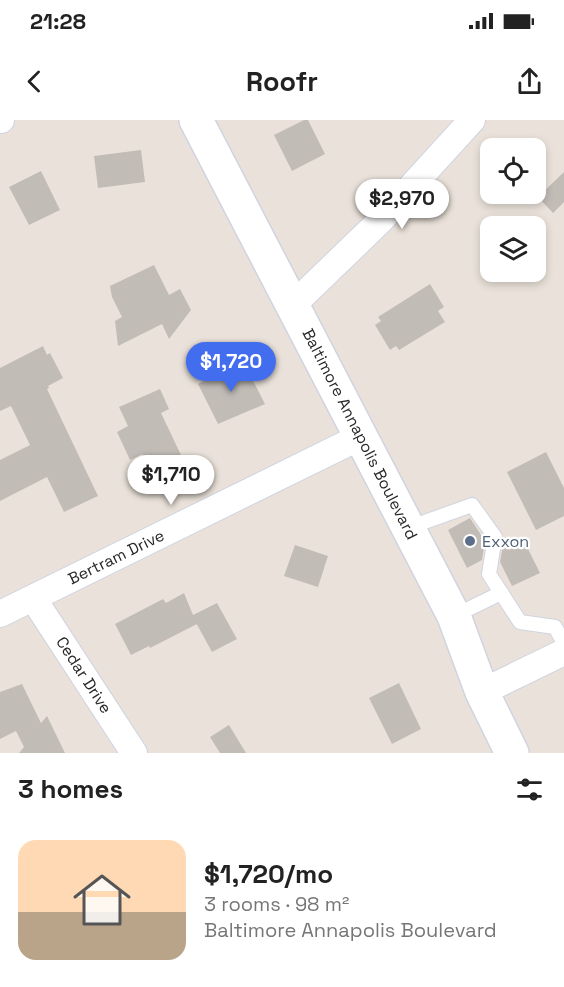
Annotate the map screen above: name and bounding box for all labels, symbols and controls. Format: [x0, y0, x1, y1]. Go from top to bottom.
text: 21:28 [30, 7, 86, 35]
text: Roofr [246, 64, 318, 99]
icon: back [18, 65, 51, 98]
icon: share [513, 65, 546, 98]
map controls [480, 138, 546, 282]
button: locate [480, 138, 546, 204]
pin: $2,970 [353, 179, 451, 230]
text: $2,970 [369, 185, 435, 211]
button: layers [480, 216, 546, 282]
street label: Baltimore Annapolis Boulevard [297, 325, 423, 543]
pin: $1,720 [182, 342, 280, 393]
text: $1,720 [200, 348, 262, 374]
pin: $1,710 [122, 455, 220, 506]
text: $1,710 [141, 461, 201, 487]
street label: Bertram Drive [64, 525, 168, 589]
place label: Exxon [482, 531, 529, 552]
marker: Exxon [463, 534, 477, 548]
street label: Cedar Drive [51, 632, 117, 718]
text: 3 homes [18, 772, 123, 806]
icon: filters [513, 773, 546, 806]
text: $1,720/mo [204, 857, 333, 891]
icon: home [66, 864, 138, 936]
text: 3 rooms · 98 m² [204, 891, 349, 917]
text: Baltimore Annapolis Boulevard [204, 917, 497, 943]

